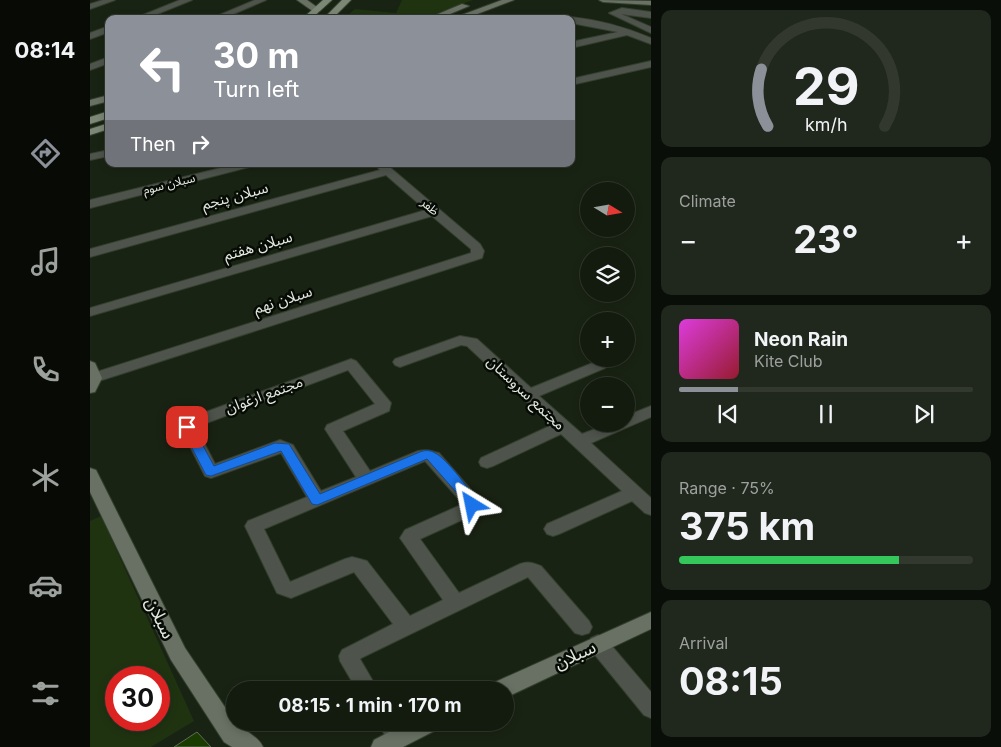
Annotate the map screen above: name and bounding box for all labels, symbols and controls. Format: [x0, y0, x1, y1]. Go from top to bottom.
text: 30 m [213, 34, 299, 76]
icon: left [130, 35, 195, 100]
text: 08:14 [15, 37, 75, 63]
text: 29 [793, 55, 859, 118]
text: Turn left [213, 76, 299, 102]
text: km/h [805, 114, 847, 135]
icon: right [186, 130, 214, 158]
text: Then [130, 133, 176, 156]
icon: directions [28, 136, 63, 171]
street label: سبلان سوم [141, 170, 197, 199]
street label: سبلان پنجم [200, 177, 271, 215]
north arrow [580, 182, 635, 238]
map controls [580, 182, 635, 432]
text: Climate [679, 191, 736, 211]
street label: ظفر [418, 194, 442, 218]
text: 23° [793, 216, 859, 262]
text: − [679, 223, 698, 257]
text: + [954, 223, 973, 257]
street label: سبلان هفتم [221, 227, 295, 266]
icon: music [28, 244, 63, 279]
button: layers [580, 247, 635, 302]
street label: سبلان نهم [251, 281, 315, 320]
button: + [580, 312, 635, 367]
text: Neon Rain [754, 328, 848, 351]
street label: مجتمع سروستان [481, 351, 569, 436]
text: Kite Club [754, 351, 823, 371]
icon: phone [28, 352, 63, 387]
street label: مجتمع ارغوان [222, 372, 306, 420]
button: − [580, 377, 635, 432]
icon: previous [714, 400, 742, 428]
icon: pause [812, 400, 840, 428]
icon: next [910, 400, 938, 428]
pin [166, 406, 208, 448]
icon: arrive [173, 413, 201, 441]
icon: climate [28, 460, 63, 495]
position arrow [445, 478, 497, 530]
text: Range · 75% [679, 478, 775, 498]
text: 375 km [679, 503, 815, 549]
icon: car [28, 568, 63, 603]
street label: سبلان [141, 594, 179, 642]
text: Arrival [679, 633, 728, 653]
street label: سبلان [551, 636, 599, 674]
text: 08:15 [679, 658, 783, 704]
speed limit sign: 30 [105, 666, 170, 731]
icon: filters [28, 676, 63, 711]
text: 08:15 · 1 min · 170 m [278, 694, 462, 717]

